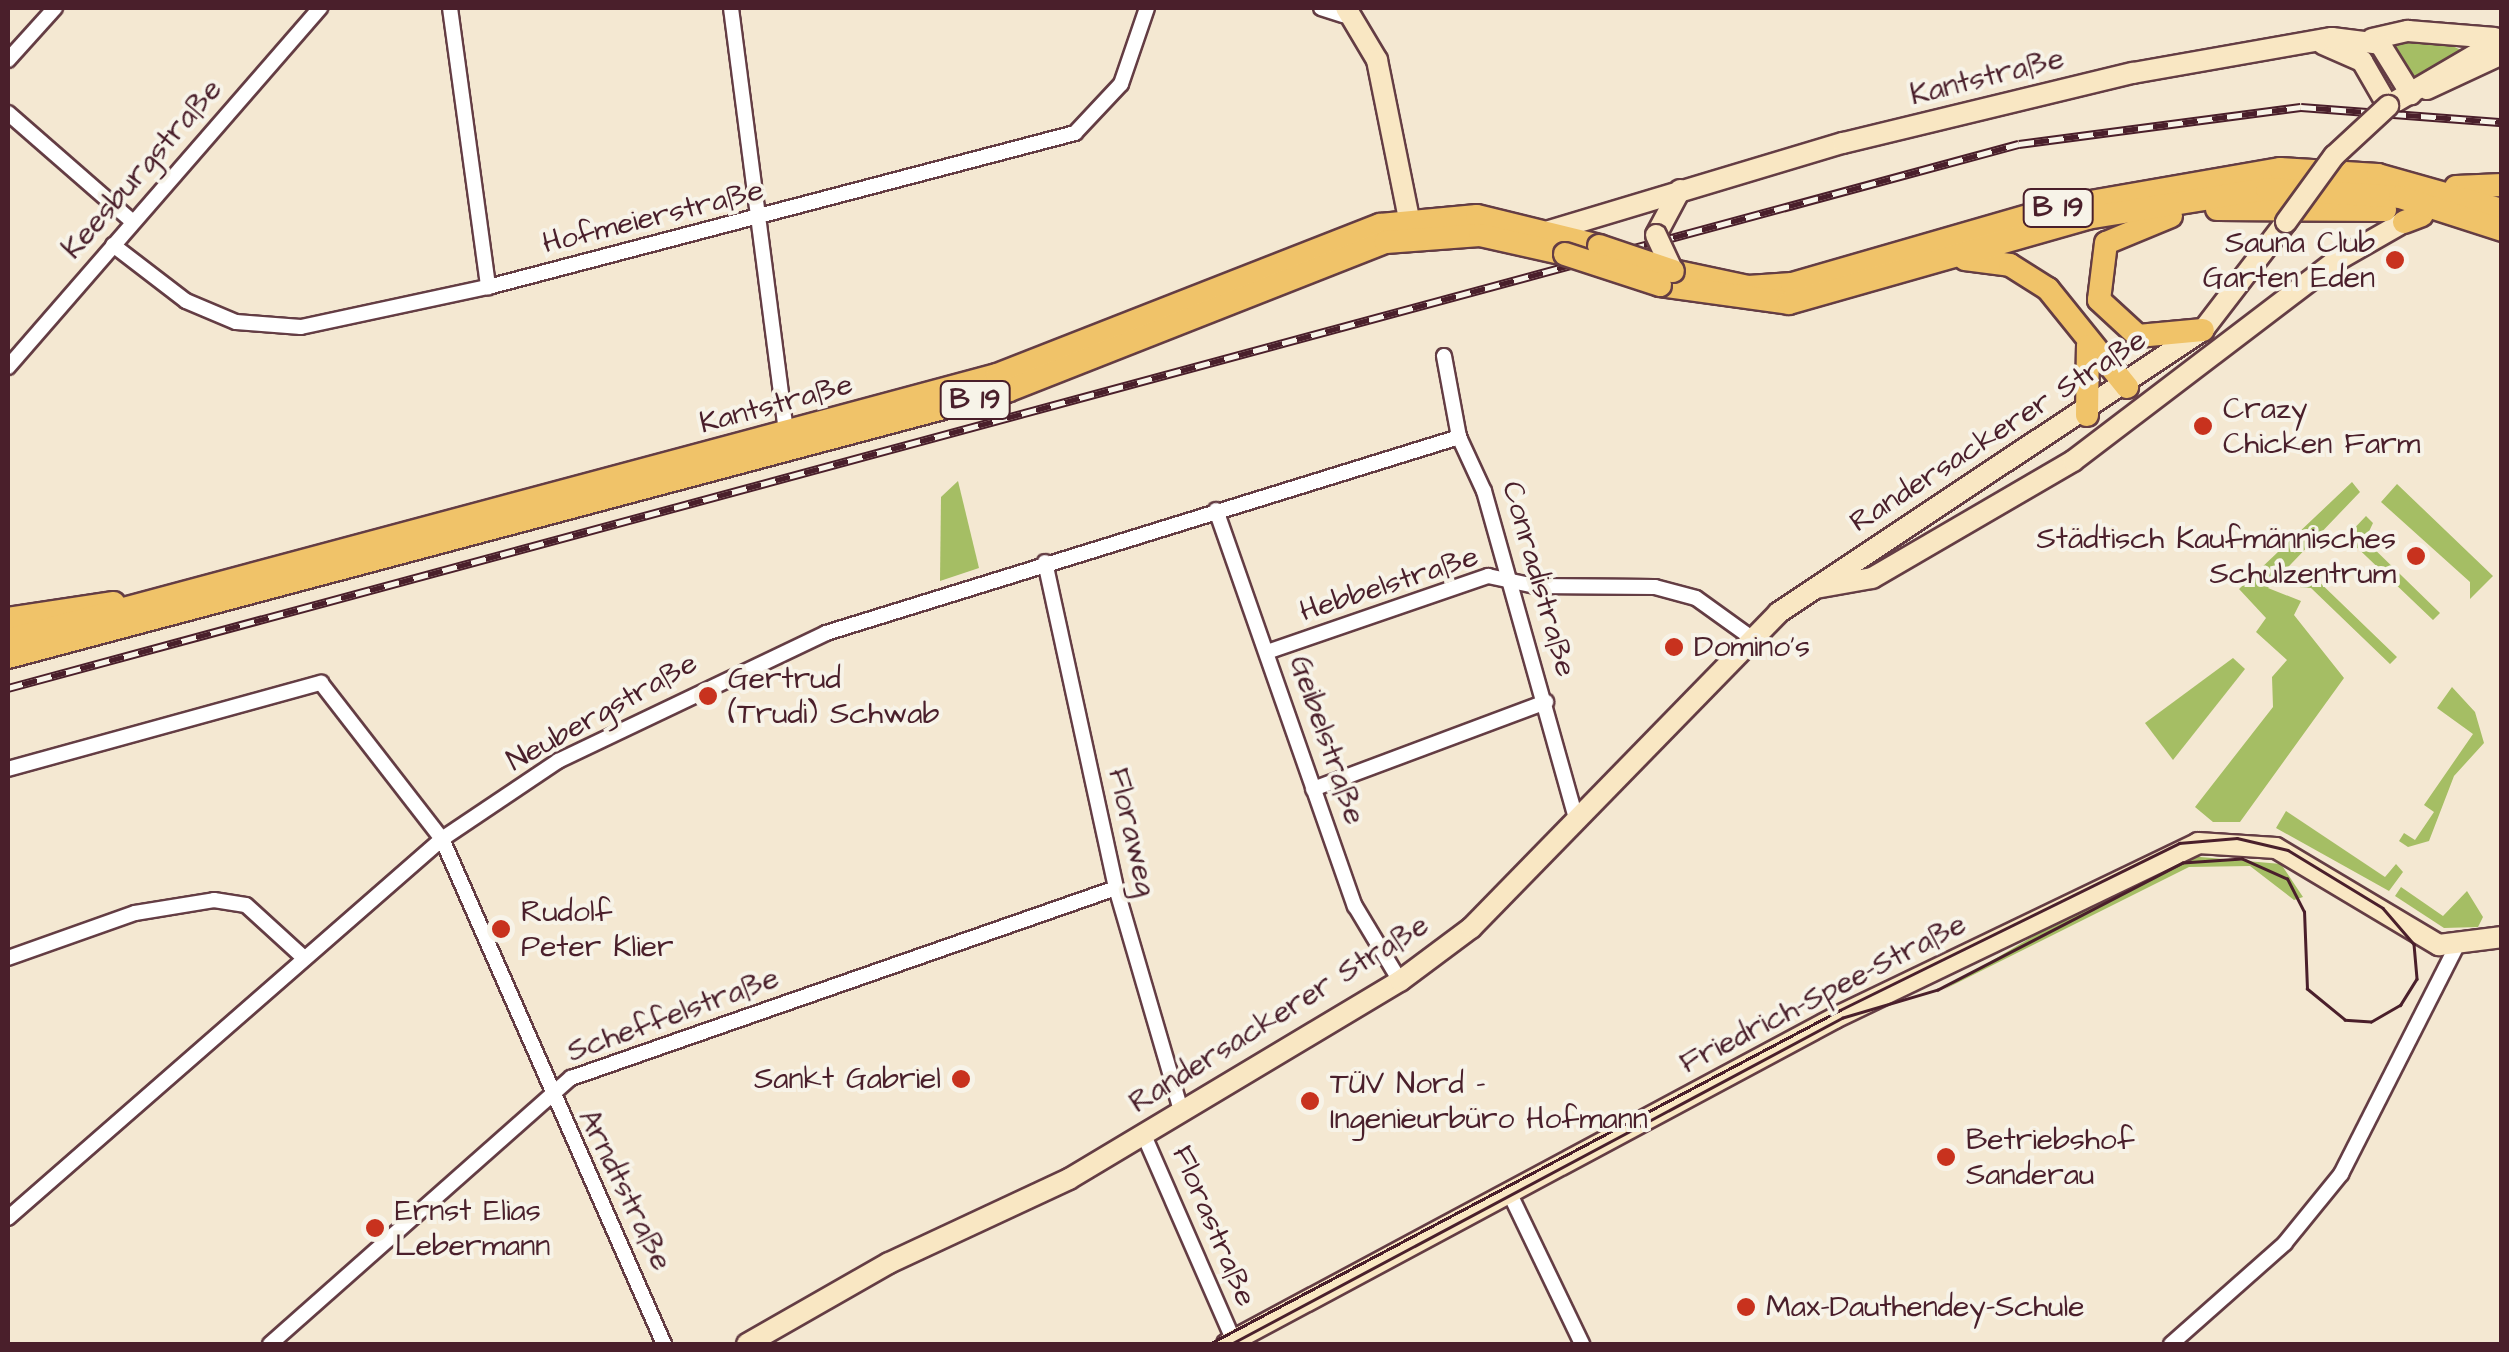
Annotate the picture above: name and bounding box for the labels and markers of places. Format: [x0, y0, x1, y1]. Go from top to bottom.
place label: Sauna Club Garten Eden [2203, 225, 2375, 296]
marker: Sauna Club Garten Eden [2384, 249, 2406, 271]
place label: Crazy Chicken Farm [2223, 391, 2420, 462]
marker: Crazy Chicken Farm [2192, 415, 2214, 437]
place label: Städtisch Kaufmännisches Schulzentrum [2037, 521, 2396, 592]
marker: Städtisch Kaufmännisches Schulzentrum [2405, 545, 2427, 567]
place label: Domino's [1694, 629, 1810, 665]
marker: Domino's [1663, 636, 1685, 658]
place label: Gertrud (Trudi) Schwab [728, 661, 939, 732]
marker: Gertrud (Trudi) Schwab [697, 685, 719, 707]
place label: Rudolf Peter Klier [521, 894, 673, 964]
marker: Rudolf Peter Klier [490, 918, 512, 940]
place label: Sankt Gabriel [754, 1061, 941, 1097]
place label: TÜV Nord - Ingenieurbüro Hofmann [1330, 1066, 1648, 1136]
marker: Sankt Gabriel [950, 1068, 972, 1090]
marker: TÜV Nord - Ingenieurbüro Hofmann [1299, 1090, 1321, 1112]
place label: Betriebshof Sanderau [1966, 1122, 2134, 1192]
marker: Betriebshof Sanderau [1935, 1146, 1957, 1168]
place label: Ernst Elias Lebermann [395, 1193, 550, 1264]
marker: Ernst Elias Lebermann [364, 1217, 386, 1239]
place label: Max-Dauthendey-Schule [1766, 1289, 2084, 1325]
marker: Max-Dauthendey-Schule [1735, 1296, 1757, 1318]

